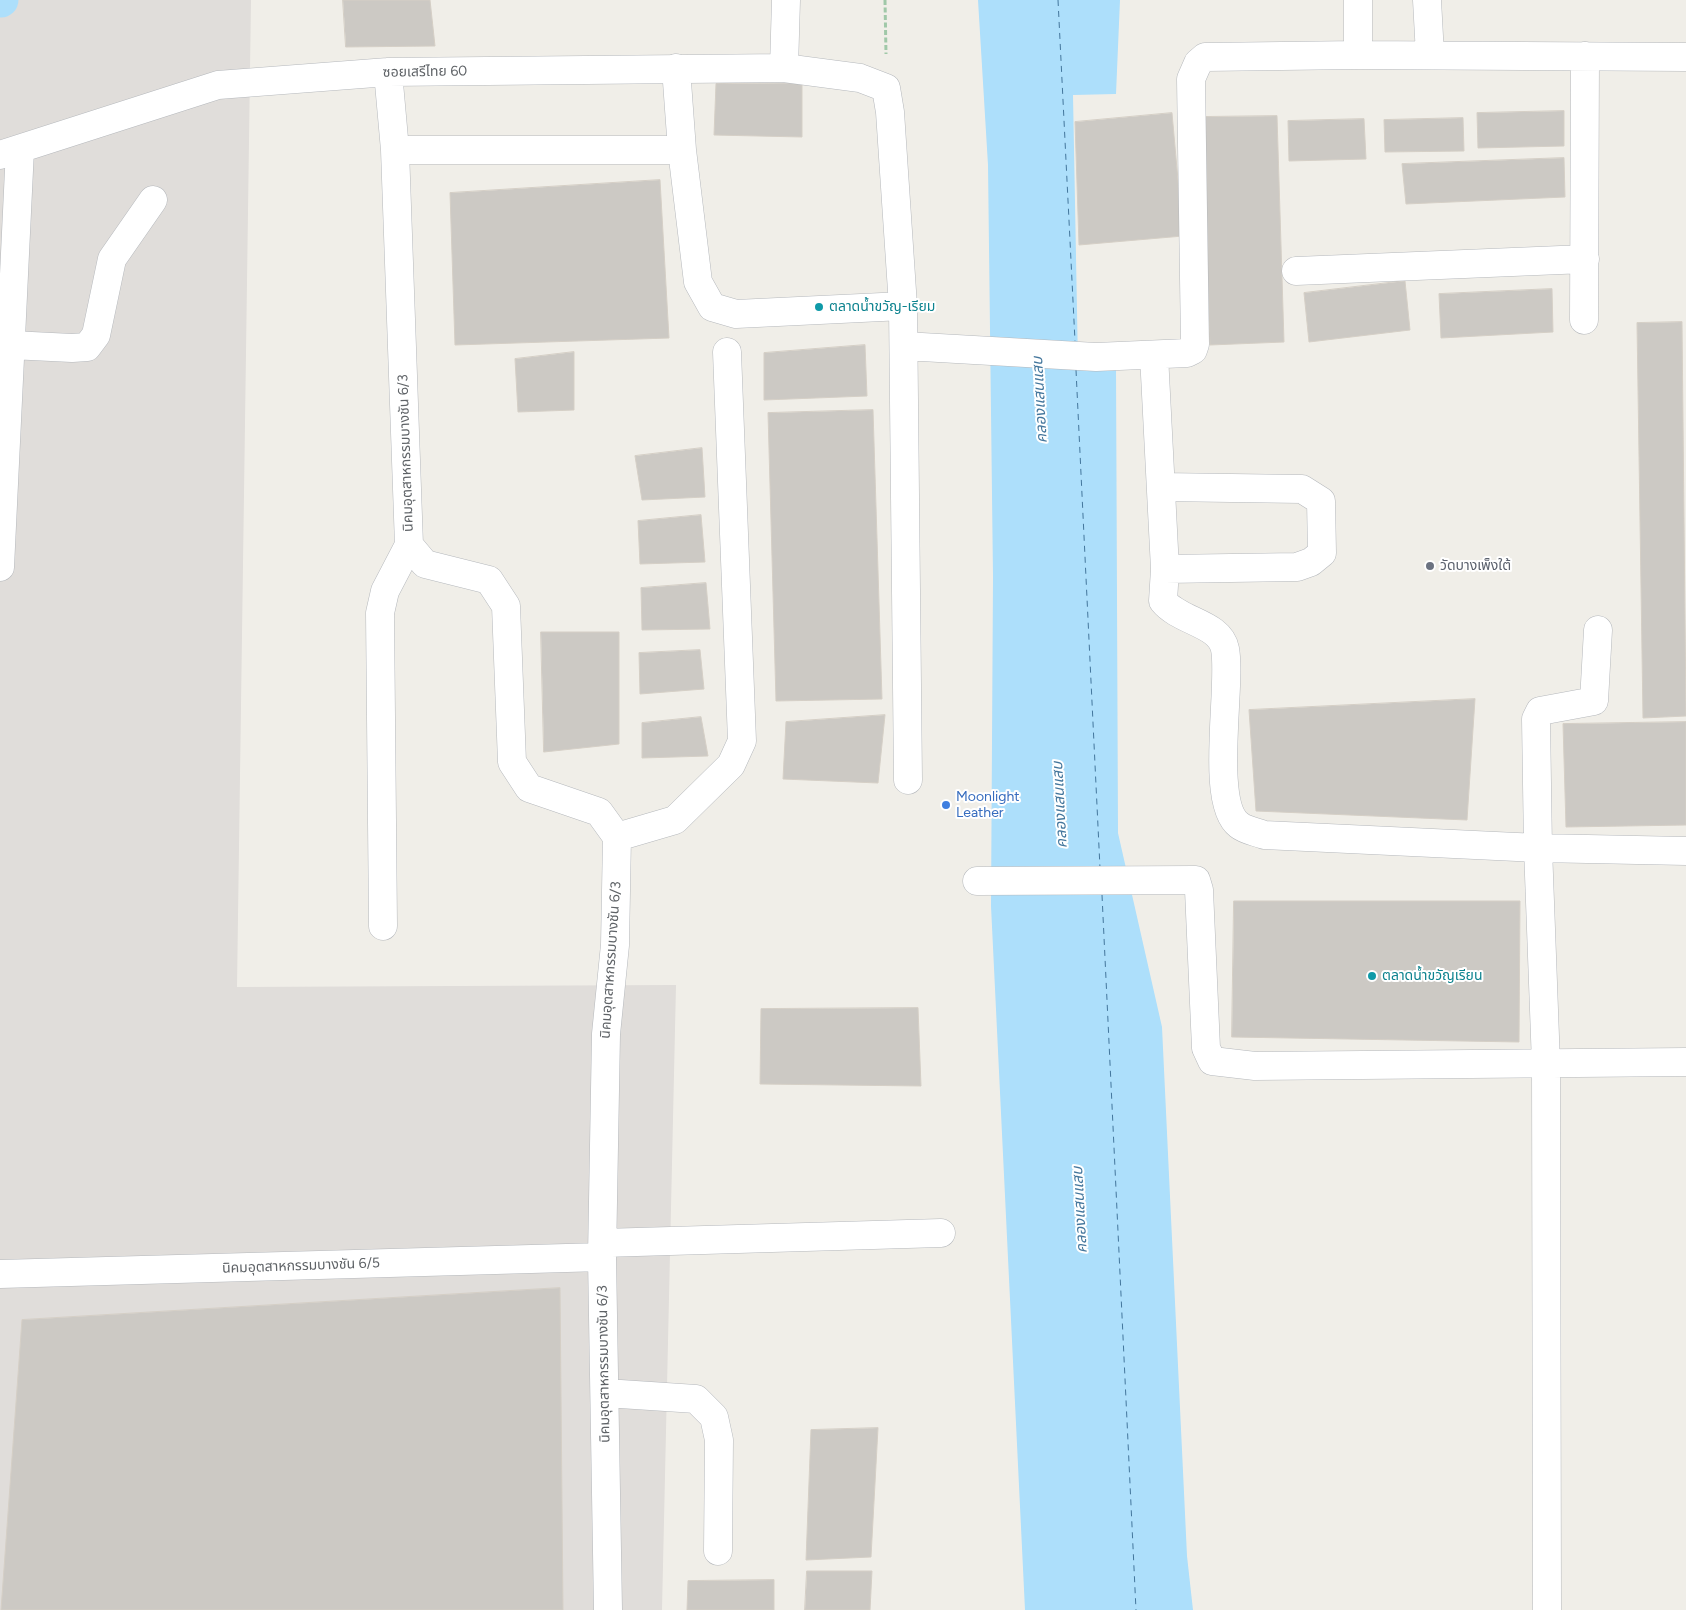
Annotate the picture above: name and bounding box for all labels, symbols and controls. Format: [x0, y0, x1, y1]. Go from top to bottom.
street label: ซอยเสรีไทย 60 [383, 63, 467, 81]
place label: ตลาดน้ำขวัญ-เรียม [829, 299, 935, 315]
marker: ตลาดน้ำขวัญ-เรียม [813, 301, 825, 313]
water label: คลองแสนแสบ [1029, 356, 1051, 444]
street label: นิคมอุตสาหกรรมบางชัน 6/3 [395, 374, 417, 532]
place label: วัดบางเพ็งใต้ [1440, 558, 1511, 574]
marker: วัดบางเพ็งใต้ [1424, 560, 1436, 572]
water label: คลองแสนแสบ [1049, 761, 1071, 849]
place label: Moonlight Leather [956, 789, 1020, 822]
marker: Moonlight Leather [940, 799, 952, 811]
street label: นิคมอุตสาหกรรมบางชัน 6/3 [597, 881, 625, 1039]
place label: ตลาดน้ำขวัญเรียน [1382, 968, 1482, 984]
marker: ตลาดน้ำขวัญเรียน [1366, 970, 1378, 982]
water label: คลองแสนแสบ [1069, 1166, 1091, 1254]
street label: นิคมอุตสาหกรรมบางชัน 6/5 [222, 1255, 380, 1277]
street label: นิคมอุตสาหกรรมบางชัน 6/3 [594, 1285, 614, 1443]

